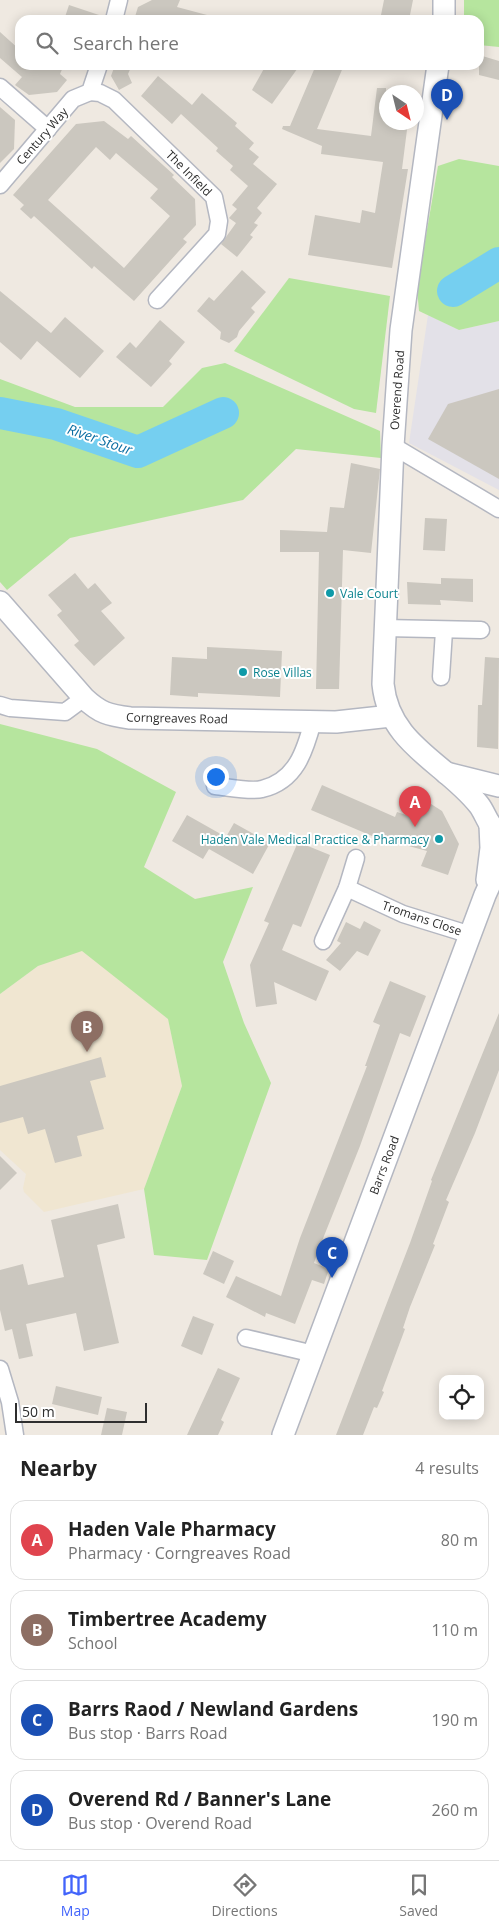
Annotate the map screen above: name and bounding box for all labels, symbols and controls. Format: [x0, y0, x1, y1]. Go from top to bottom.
search box [15, 15, 484, 70]
icon: search [33, 29, 61, 57]
text: Search here [73, 30, 179, 56]
pin: D [431, 79, 463, 120]
north arrow [379, 85, 424, 130]
street label: Century Way [12, 103, 72, 168]
street label: The Infield [162, 146, 216, 200]
street label: Overend Road [386, 349, 408, 431]
water label: River Stour [65, 419, 135, 459]
place label: Vale Court [340, 585, 398, 602]
marker: Vale Court [324, 587, 336, 599]
place label: Rose Villas [253, 664, 312, 681]
marker: Rose Villas [237, 666, 249, 678]
street label: Corngreaves Road [126, 709, 228, 727]
your location [203, 764, 229, 790]
pin: A [399, 786, 431, 827]
place label: Haden Vale Medical Practice & Pharmacy [201, 831, 430, 848]
marker: Haden Vale Medical Practice & Pharmacy [433, 833, 445, 845]
street label: Tromans Close [380, 896, 464, 940]
pin: B [71, 1011, 103, 1052]
street label: Barrs Road [365, 1133, 403, 1197]
pin: C [316, 1237, 348, 1278]
map controls [439, 1375, 484, 1420]
button: locate [439, 1375, 484, 1420]
scale bar [15, 1400, 148, 1423]
text: 50 m [22, 1402, 55, 1421]
text: Nearby [20, 1454, 97, 1482]
text: 4 results [415, 1457, 479, 1479]
text: Haden Vale Pharmacy [68, 1516, 276, 1542]
text: A [31, 1529, 43, 1551]
text: 80 m [441, 1529, 478, 1551]
text: Pharmacy · Corngreaves Road [68, 1542, 291, 1564]
text: Timbertree Academy [68, 1606, 267, 1632]
text: B [32, 1619, 42, 1641]
text: 110 m [432, 1619, 478, 1641]
text: School [68, 1632, 118, 1654]
text: Barrs Raod / Newland Gardens [68, 1696, 358, 1722]
text: C [32, 1709, 42, 1731]
text: 190 m [432, 1709, 478, 1731]
text: Bus stop · Barrs Road [68, 1722, 227, 1744]
text: Overend Rd / Banner's Lane [68, 1786, 331, 1812]
text: D [31, 1799, 43, 1821]
text: 260 m [432, 1799, 478, 1821]
text: Bus stop · Overend Road [68, 1812, 252, 1834]
tab: Map [61, 1871, 90, 1920]
tab: Directions [211, 1871, 278, 1920]
tab: Saved [399, 1871, 438, 1920]

